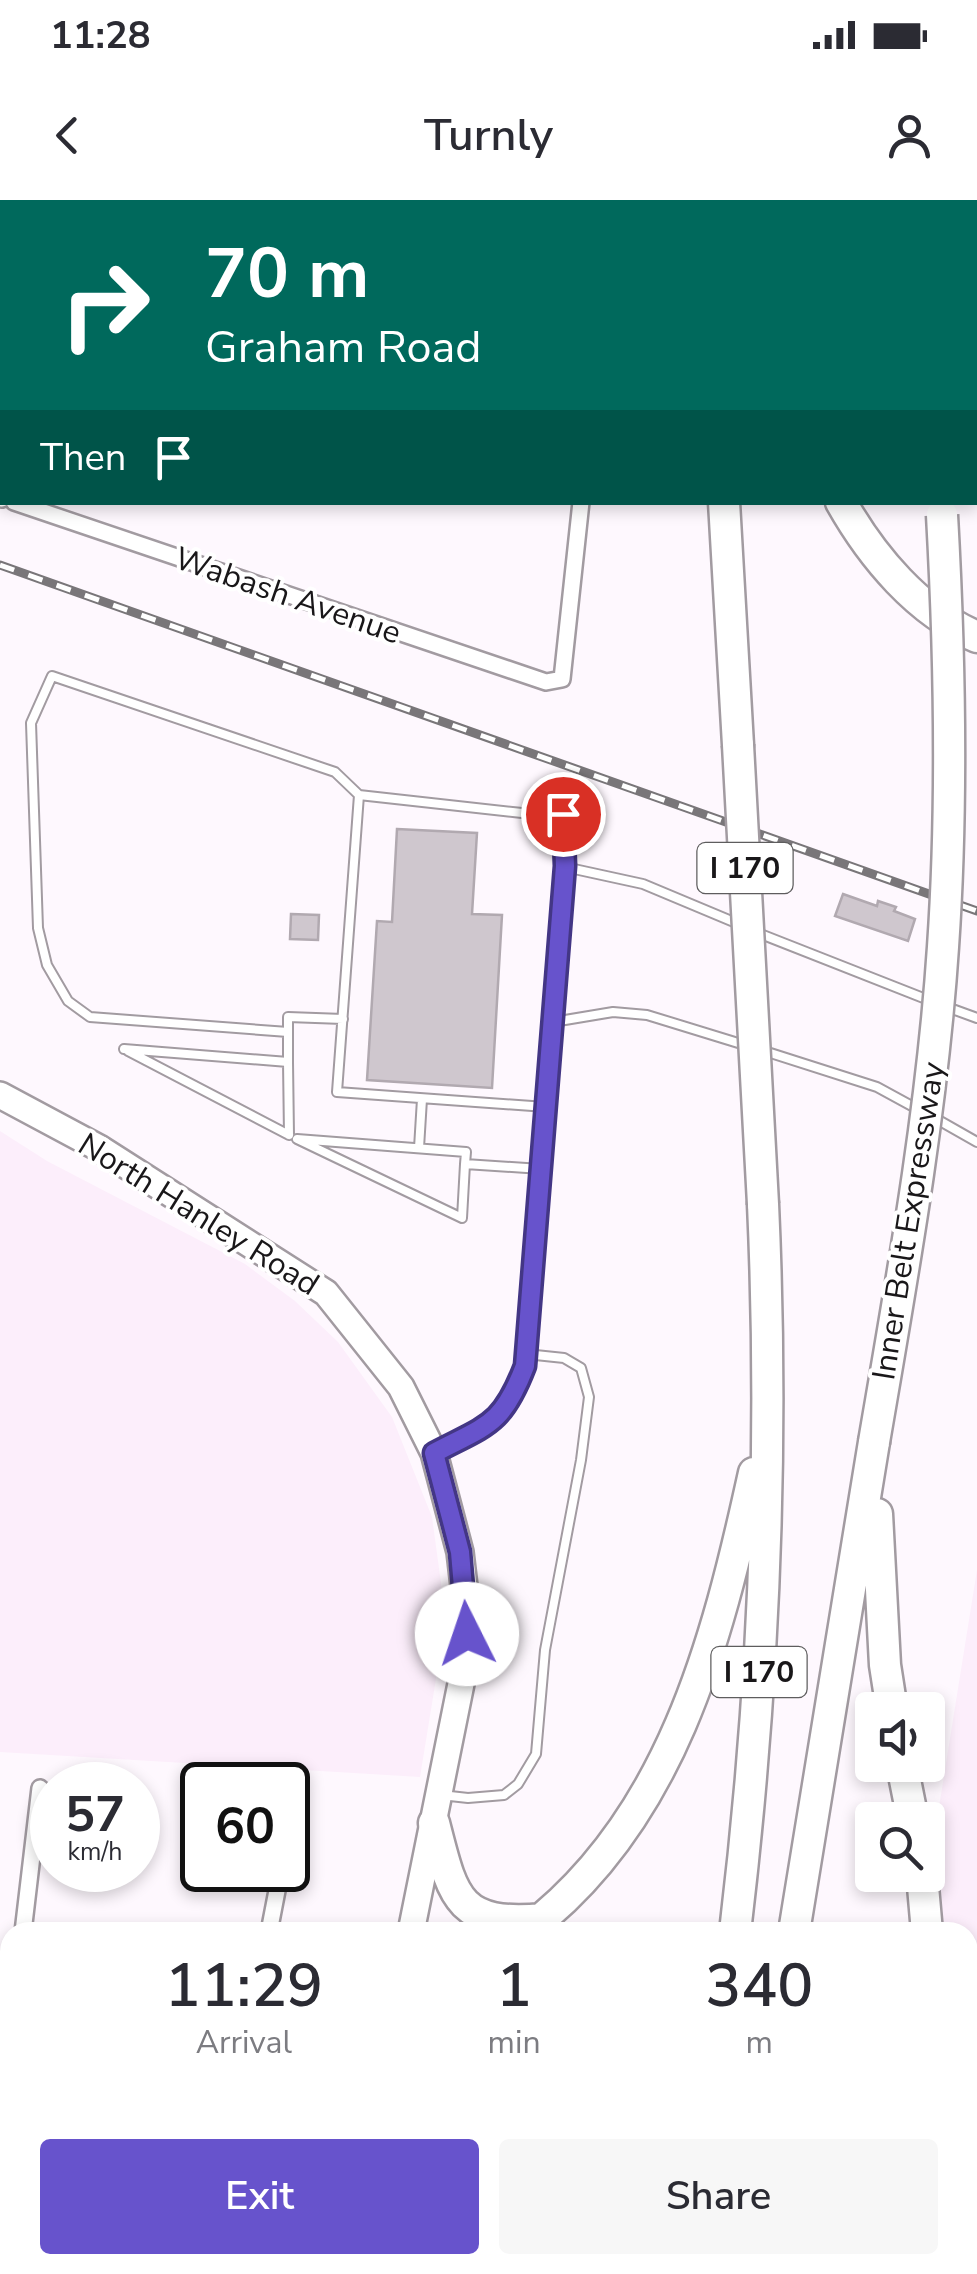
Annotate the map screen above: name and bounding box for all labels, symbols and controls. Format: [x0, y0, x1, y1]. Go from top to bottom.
text: 11:28 [50, 10, 151, 61]
text: Turnly [424, 105, 553, 166]
icon: back [40, 108, 95, 163]
icon: person [882, 108, 937, 163]
text: 70 m [205, 226, 369, 322]
icon: right [40, 240, 170, 370]
text: Graham Road [205, 317, 482, 378]
icon: arrive [146, 430, 201, 485]
text: Then [40, 432, 126, 483]
street label: Wabash Avenue [169, 537, 407, 654]
pin [521, 772, 606, 857]
icon: arrive [536, 787, 591, 842]
road number: I 170 [698, 843, 792, 893]
street label: Inner Belt Expressway [862, 1059, 955, 1383]
street label: North Hanley Road [70, 1123, 327, 1306]
position arrow [415, 1582, 519, 1686]
road number: I 170 [712, 1647, 806, 1697]
map controls [855, 1692, 945, 1892]
button: sound [855, 1692, 945, 1782]
speed limit sign: 60 [180, 1762, 310, 1892]
text: 57 [65, 1780, 125, 1849]
button: search [855, 1802, 945, 1892]
text: km/h [67, 1835, 123, 1869]
text: 11:29 [165, 1945, 323, 2027]
text: 1 [496, 1945, 532, 2027]
text: 340 [705, 1945, 813, 2027]
text: Arrival [196, 2021, 292, 2064]
text: min [488, 2021, 541, 2064]
text: m [746, 2021, 773, 2064]
button: Exit [40, 2139, 479, 2254]
button: Share [499, 2139, 938, 2254]

